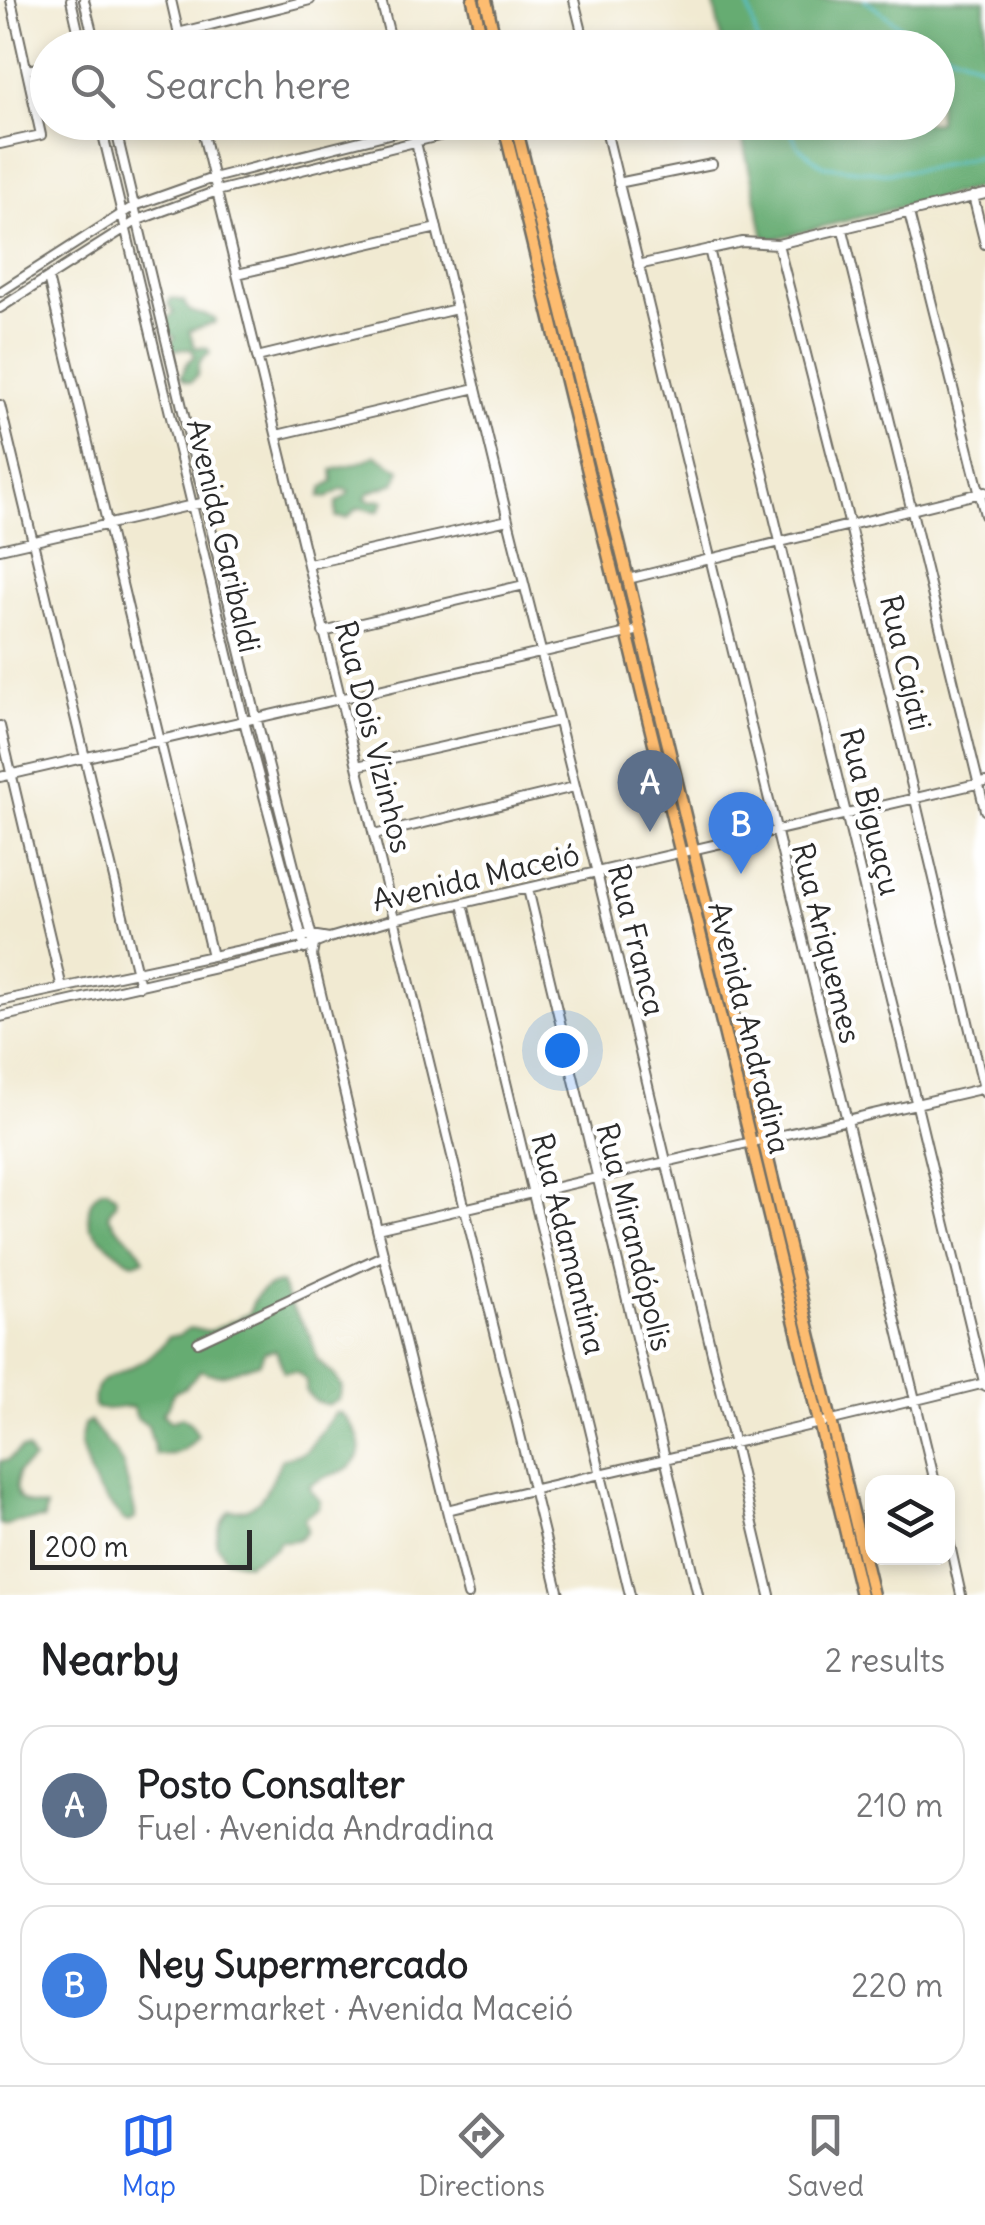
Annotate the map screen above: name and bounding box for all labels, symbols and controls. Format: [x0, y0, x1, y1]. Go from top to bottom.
search box [30, 30, 955, 140]
icon: search [65, 58, 120, 113]
text: Search here [145, 62, 351, 109]
street label: Avenida Garibaldi [179, 415, 269, 656]
street label: Rua Cajati [872, 591, 940, 734]
street label: Rua Dois Vizinhos [327, 617, 421, 857]
street label: Rua Biguaçu [832, 724, 910, 899]
pin: A [618, 750, 682, 832]
pin: B [708, 792, 774, 874]
street label: Avenida Maceió [369, 835, 583, 919]
street label: Rua Ariquemes [784, 839, 870, 1047]
street label: Rua Franca [600, 860, 674, 1019]
street label: Avenida Andradina [700, 898, 800, 1157]
your location [537, 1025, 588, 1076]
street label: Rua Mirandópolis [588, 1119, 682, 1355]
street label: Rua Adamantina [523, 1129, 615, 1358]
map controls [865, 1475, 955, 1565]
button: layers [865, 1475, 955, 1565]
scale bar [30, 1525, 252, 1570]
text: 200 m [45, 1529, 128, 1565]
text: Nearby [40, 1634, 179, 1686]
text: 2 results [825, 1640, 945, 1681]
text: Posto Consalter [137, 1761, 405, 1808]
text: A [64, 1785, 85, 1826]
text: 210 m [856, 1785, 943, 1826]
text: Fuel · Avenida Andradina [137, 1808, 494, 1849]
text: Ney Supermercado [137, 1941, 468, 1988]
text: B [64, 1965, 85, 2006]
text: 220 m [851, 1965, 943, 2006]
text: Supermarket · Avenida Maceió [137, 1988, 573, 2029]
tab: Map [121, 2108, 176, 2204]
tab: Directions [418, 2108, 545, 2204]
tab: Saved [787, 2108, 864, 2204]

